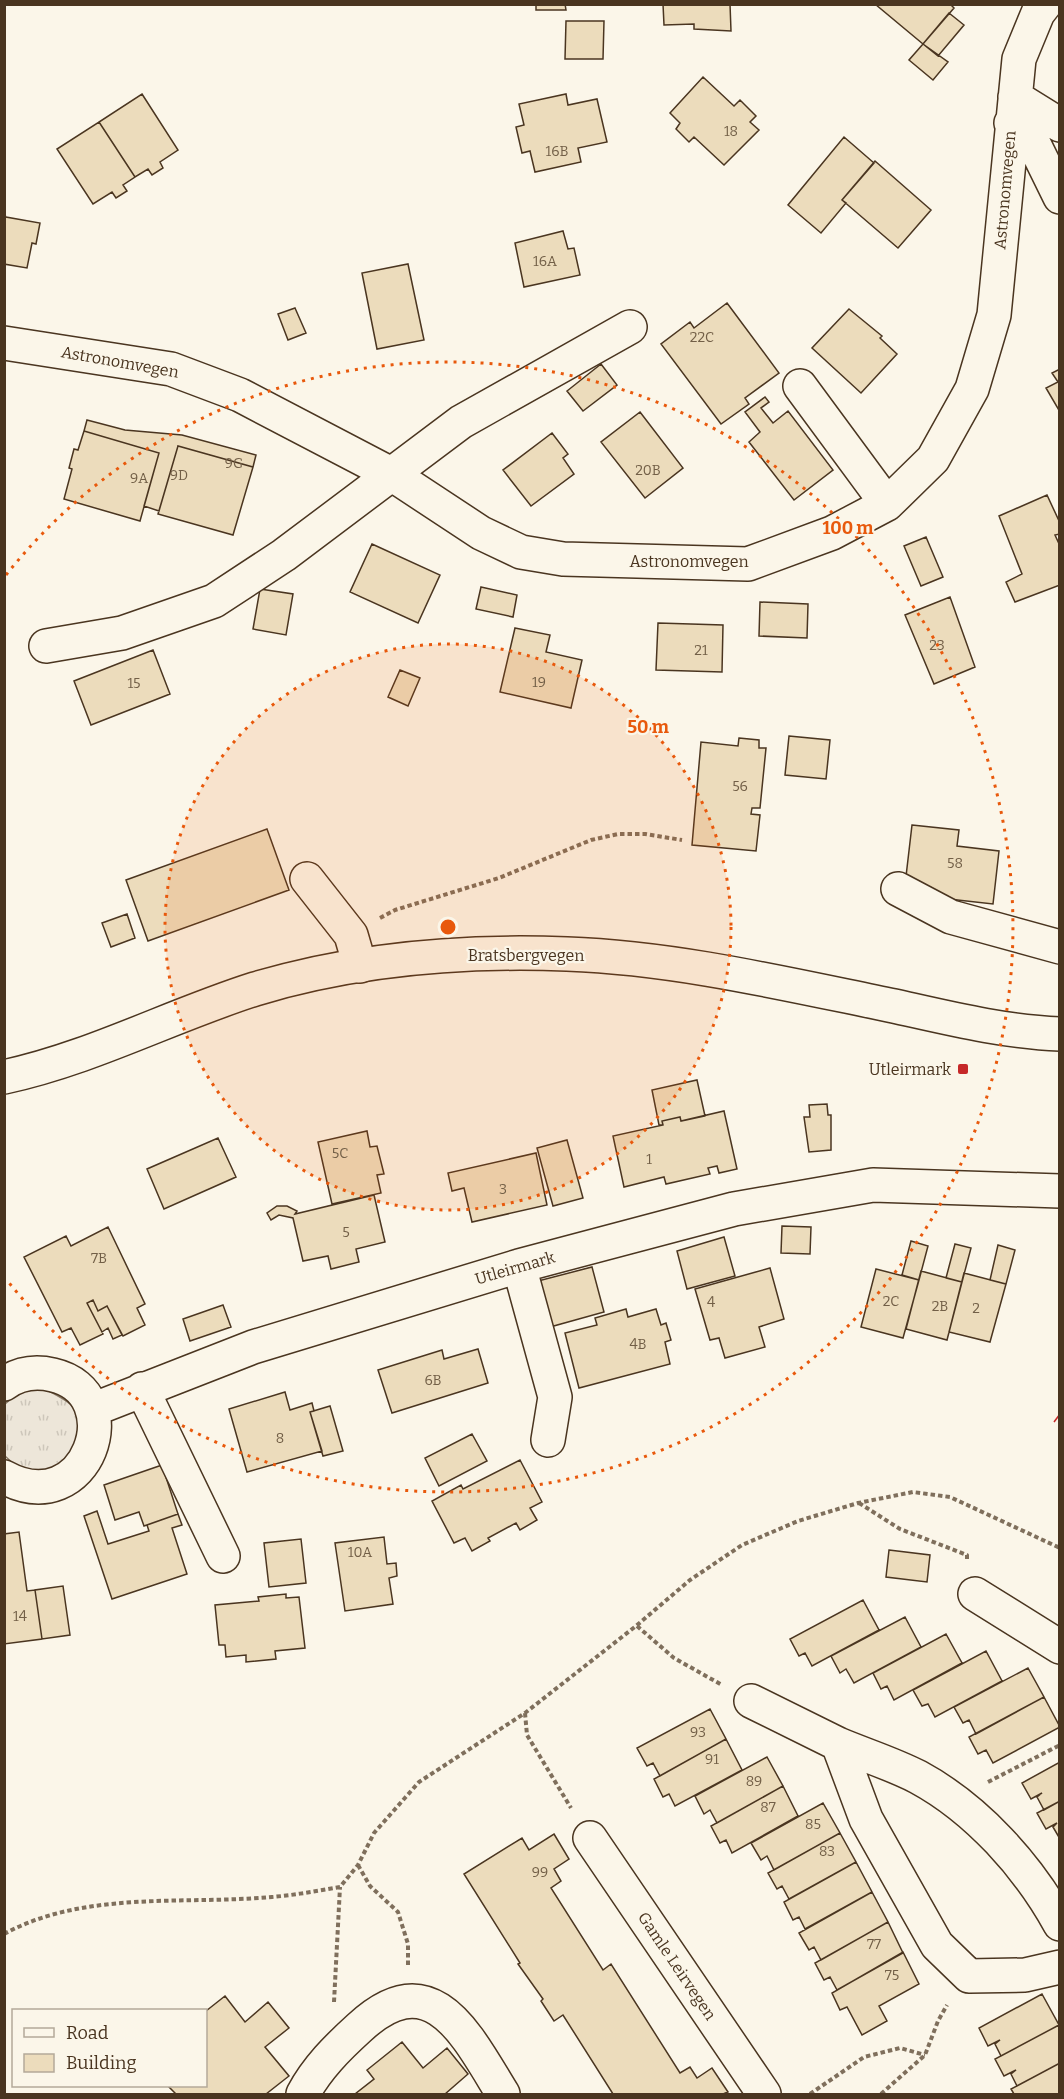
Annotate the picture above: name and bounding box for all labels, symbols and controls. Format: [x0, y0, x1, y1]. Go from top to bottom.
house number: 18 [724, 123, 738, 140]
street label: Astronomvegen [990, 130, 1020, 250]
house number: 16B [546, 143, 568, 160]
house number: 16A [533, 253, 557, 270]
house number: 22C [690, 329, 714, 346]
street label: Astronomvegen [60, 342, 180, 382]
house number: 9G [225, 455, 243, 472]
house number: 20B [635, 462, 661, 479]
house number: 9D [170, 467, 188, 484]
house number: 9A [130, 470, 148, 487]
text: 100 m [822, 517, 874, 539]
street label: Astronomvegen [629, 552, 749, 571]
house number: 23 [929, 637, 945, 654]
house number: 21 [694, 642, 708, 659]
house number: 19 [532, 674, 546, 691]
house number: 15 [127, 675, 141, 692]
text: 50 m [627, 716, 669, 738]
house number: 56 [732, 778, 748, 795]
house number: 58 [947, 855, 963, 872]
centre of rings [438, 917, 458, 937]
street label: Bratsbergvegen [468, 946, 584, 965]
place label: Utleirmark [869, 1060, 951, 1079]
marker: Utleirmark [956, 1062, 970, 1076]
house number: 5C [332, 1145, 348, 1162]
house number: 1 [646, 1151, 652, 1168]
house number: 3 [499, 1181, 507, 1198]
house number: 5 [342, 1224, 350, 1241]
street label: Utleirmark [473, 1248, 557, 1288]
house number: 7B [91, 1250, 107, 1267]
house number: 2C [883, 1293, 899, 1310]
house number: 4 [707, 1294, 715, 1311]
house number: 2B [932, 1298, 948, 1315]
house number: 2 [972, 1300, 980, 1317]
house number: 4B [629, 1336, 647, 1353]
house number: 6B [424, 1372, 442, 1389]
house number: 8 [276, 1430, 284, 1447]
house number: 10A [348, 1544, 372, 1561]
house number: 14 [13, 1608, 27, 1625]
house number: 93 [690, 1724, 706, 1741]
house number: 91 [705, 1751, 719, 1768]
house number: 89 [746, 1773, 762, 1790]
house number: 87 [760, 1799, 776, 1816]
house number: 85 [805, 1816, 821, 1833]
house number: 83 [819, 1843, 835, 1860]
house number: 99 [532, 1864, 548, 1881]
street label: Gamle Leirvegen [634, 1908, 720, 2024]
house number: 77 [867, 1936, 881, 1953]
house number: 75 [885, 1967, 899, 1984]
legend [12, 2009, 207, 2087]
text: Road [66, 2022, 109, 2044]
text: Building [66, 2052, 137, 2074]

